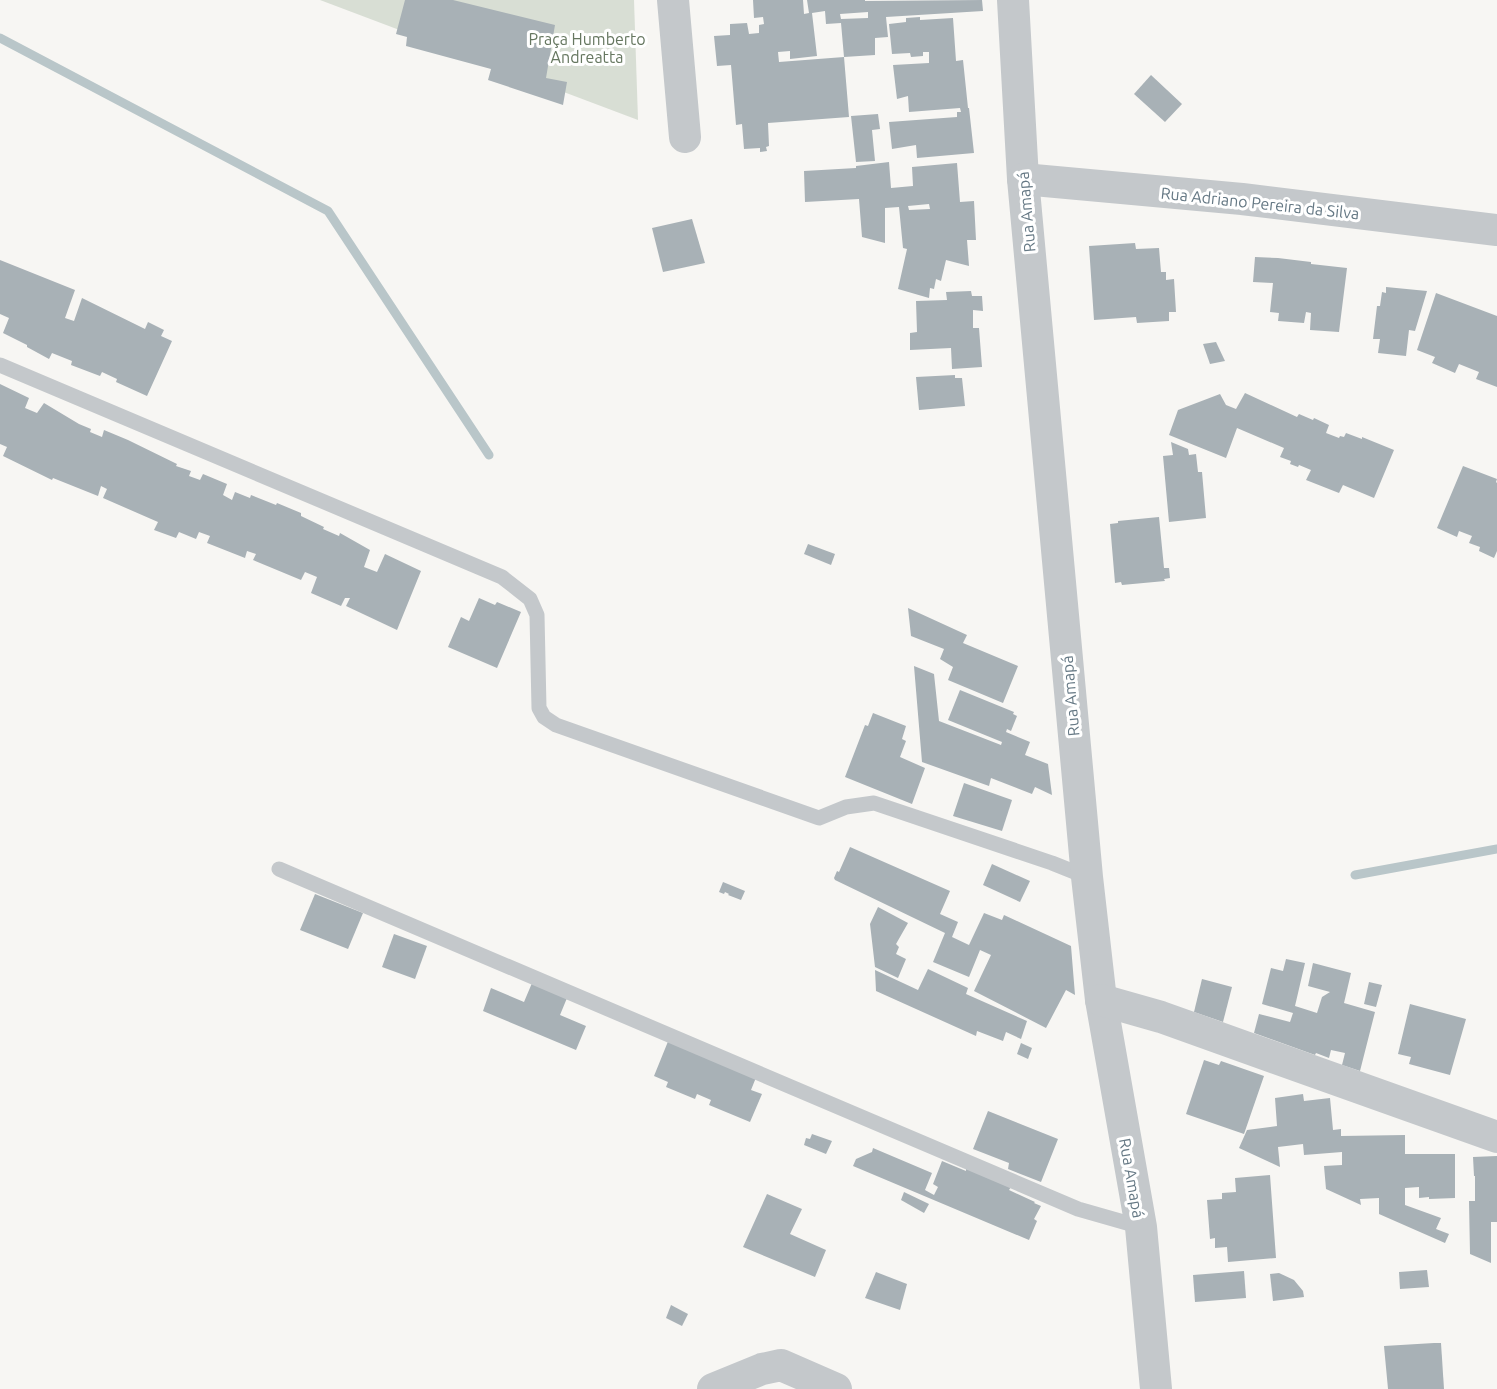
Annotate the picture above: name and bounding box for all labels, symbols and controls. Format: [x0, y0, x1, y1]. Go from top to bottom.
park label: Praça Humberto Andreatta [528, 30, 646, 66]
street label: Rua Amapá [1014, 171, 1038, 253]
street label: Rua Adriano Pereira da Silva [1160, 184, 1360, 222]
street label: Rua Amapá [1058, 655, 1082, 737]
street label: Rua Amapá [1116, 1137, 1148, 1219]

